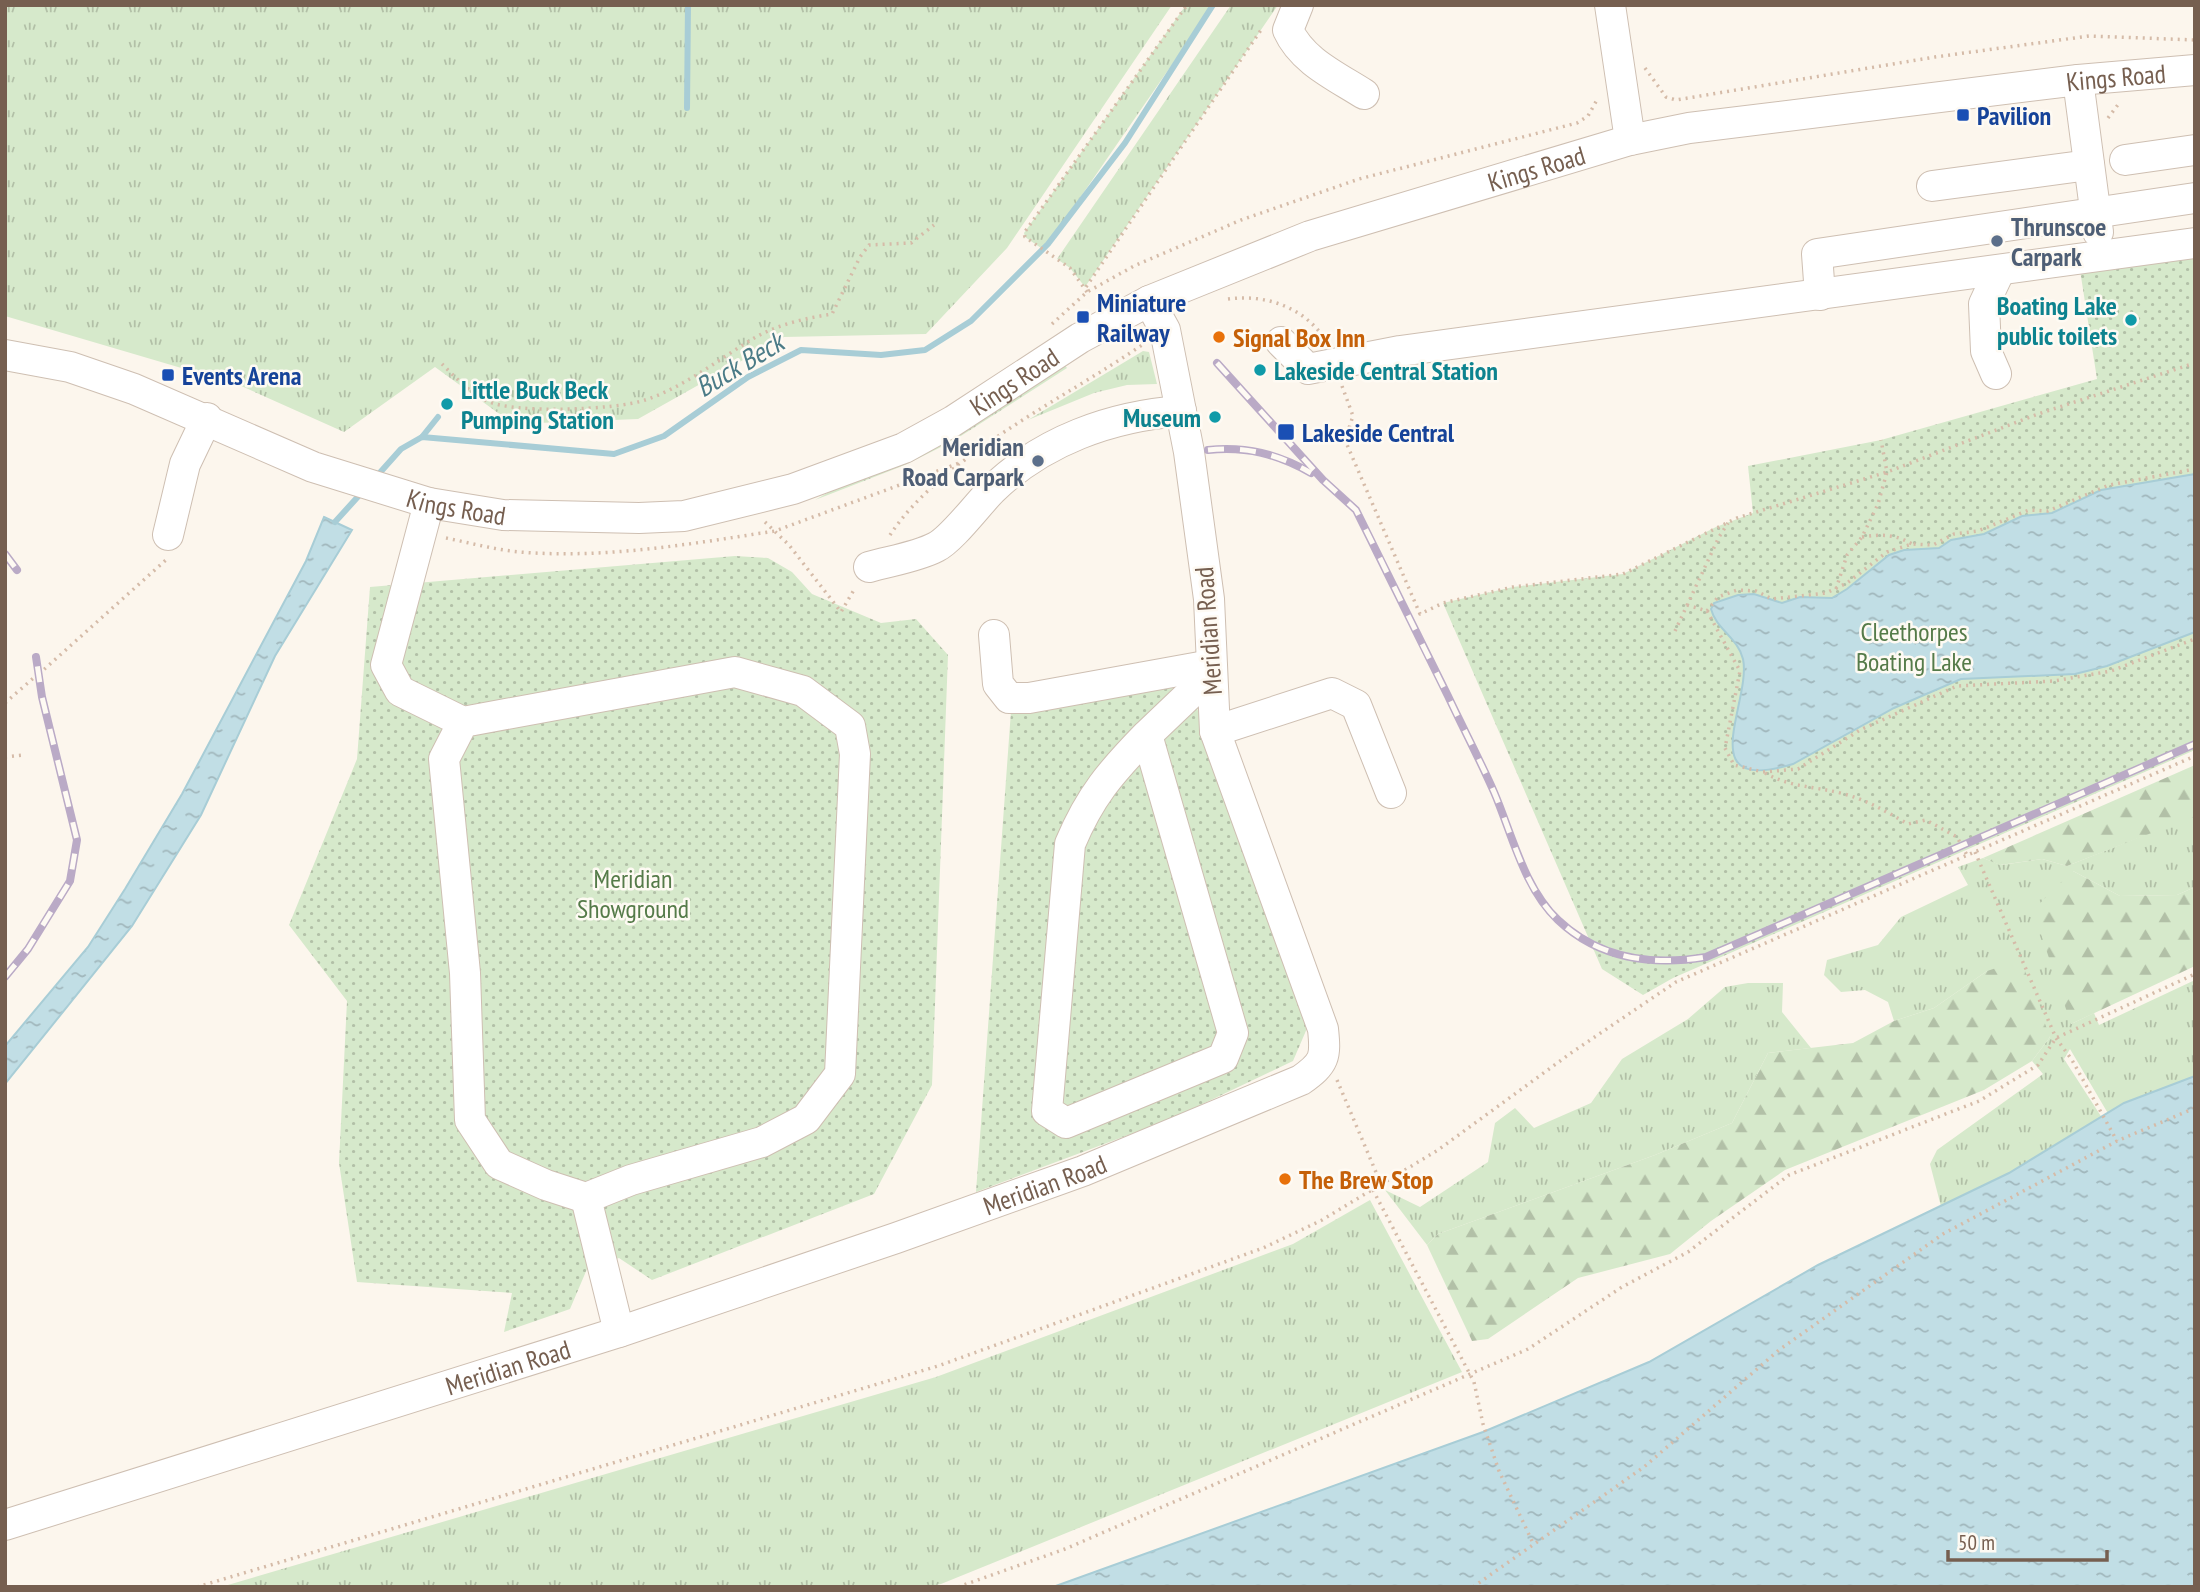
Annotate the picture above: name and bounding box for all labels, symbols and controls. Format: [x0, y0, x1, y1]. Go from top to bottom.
street label: Kings Road [2064, 56, 2167, 98]
place label: Pavilion [1977, 99, 2051, 132]
marker: Pavilion [1955, 107, 1971, 123]
street label: Kings Road [1484, 138, 1589, 198]
place label: Thrunscoe Carpark [2011, 210, 2106, 273]
marker: Thrunscoe Carpark [1989, 233, 2005, 249]
place label: Miniature Railway [1097, 286, 1186, 349]
place label: Boating Lake public toilets [1997, 289, 2117, 352]
marker: Miniature Railway [1075, 309, 1091, 325]
marker: Boating Lake public toilets [2123, 312, 2139, 328]
place label: Signal Box Inn [1233, 321, 1365, 354]
water label: Buck Beck [688, 322, 793, 405]
marker: Signal Box Inn [1211, 329, 1227, 345]
street label: Kings Road [963, 340, 1065, 422]
place label: Lakeside Central Station [1274, 354, 1498, 387]
place label: Events Arena [182, 359, 302, 392]
marker: Lakeside Central Station [1252, 362, 1268, 378]
marker: Events Arena [160, 367, 176, 383]
place label: Little Buck Beck Pumping Station [461, 373, 614, 436]
marker: Little Buck Beck Pumping Station [439, 396, 455, 412]
place label: Museum [1123, 401, 1201, 434]
marker: Museum [1207, 409, 1223, 425]
place label: Lakeside Central [1302, 416, 1455, 449]
marker: Lakeside Central [1276, 422, 1296, 442]
place label: Meridian Road Carpark [902, 430, 1024, 493]
marker: Meridian Road Carpark [1030, 453, 1046, 469]
street label: Kings Road [403, 481, 508, 532]
street label: Meridian Road [1187, 566, 1229, 696]
park label: Cleethorpes Boating Lake [1856, 615, 1972, 678]
park label: Meridian Showground [577, 862, 689, 925]
street label: Meridian Road [978, 1147, 1111, 1222]
place label: The Brew Stop [1299, 1163, 1433, 1196]
marker: The Brew Stop [1277, 1171, 1293, 1187]
street label: Meridian Road [441, 1332, 574, 1402]
scale bar [1948, 1518, 2107, 1562]
text: 50 m [1958, 1529, 1995, 1556]

